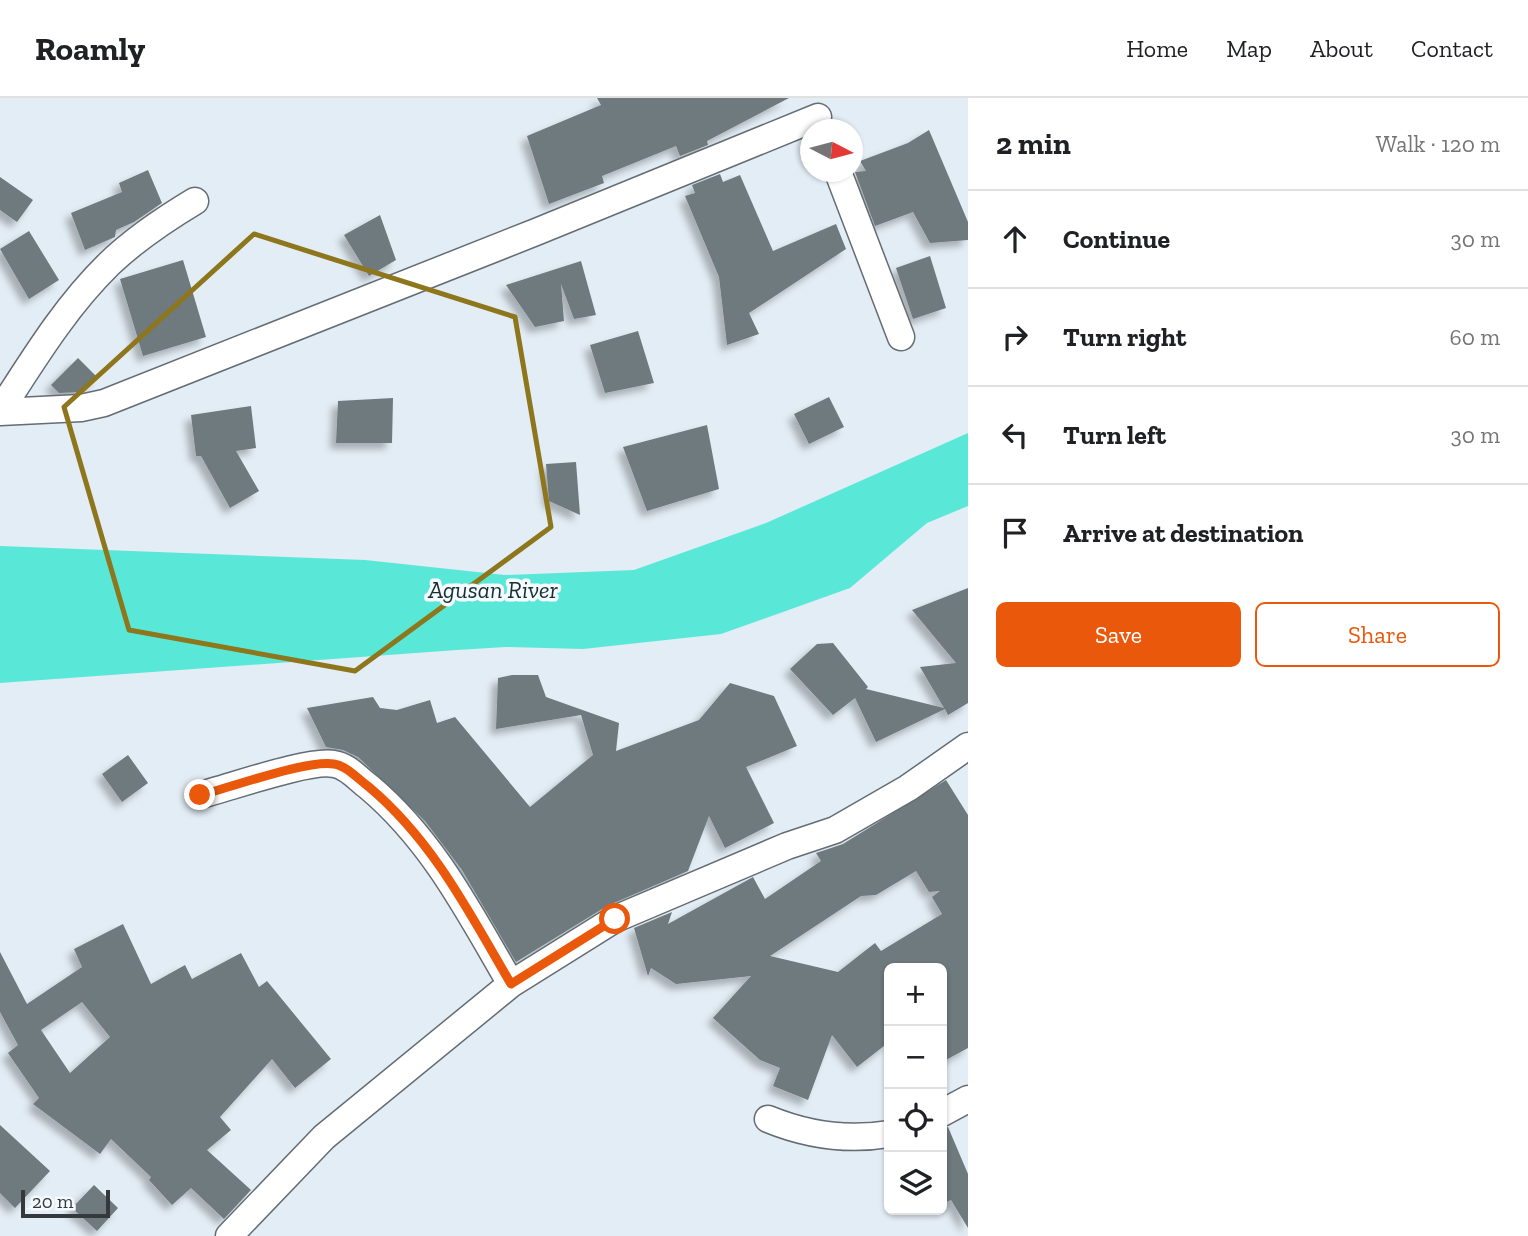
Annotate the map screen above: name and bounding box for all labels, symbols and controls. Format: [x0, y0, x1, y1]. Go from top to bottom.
text: Roamly [35, 29, 145, 68]
text: Home [1126, 34, 1188, 63]
text: Map [1226, 34, 1272, 63]
text: About [1310, 34, 1373, 63]
text: Contact [1411, 34, 1493, 63]
north arrow [800, 119, 863, 182]
text: 2 min [996, 126, 1071, 162]
text: Walk · 120 m [1376, 130, 1500, 158]
icon: ahead [996, 220, 1034, 258]
text: Continue [1063, 223, 1170, 255]
text: 30 m [1450, 225, 1500, 253]
icon: right [996, 318, 1034, 356]
text: Turn right [1063, 321, 1186, 353]
text: 60 m [1449, 323, 1500, 351]
icon: left [996, 416, 1034, 454]
text: Turn left [1063, 419, 1166, 451]
text: 30 m [1450, 421, 1500, 449]
icon: arrive [996, 514, 1034, 552]
text: Arrive at destination [1063, 517, 1303, 549]
water label: Agusan River [427, 575, 559, 604]
button: Save [996, 602, 1241, 667]
button: Share [1255, 602, 1500, 667]
route end [184, 779, 215, 810]
route start [599, 903, 630, 934]
map controls [884, 963, 947, 1215]
button: + [884, 963, 947, 1026]
button: − [884, 1026, 947, 1089]
button: locate [884, 1089, 947, 1152]
button: layers [884, 1152, 947, 1215]
scale bar [21, 1187, 110, 1219]
text: 20 m [32, 1190, 73, 1213]

